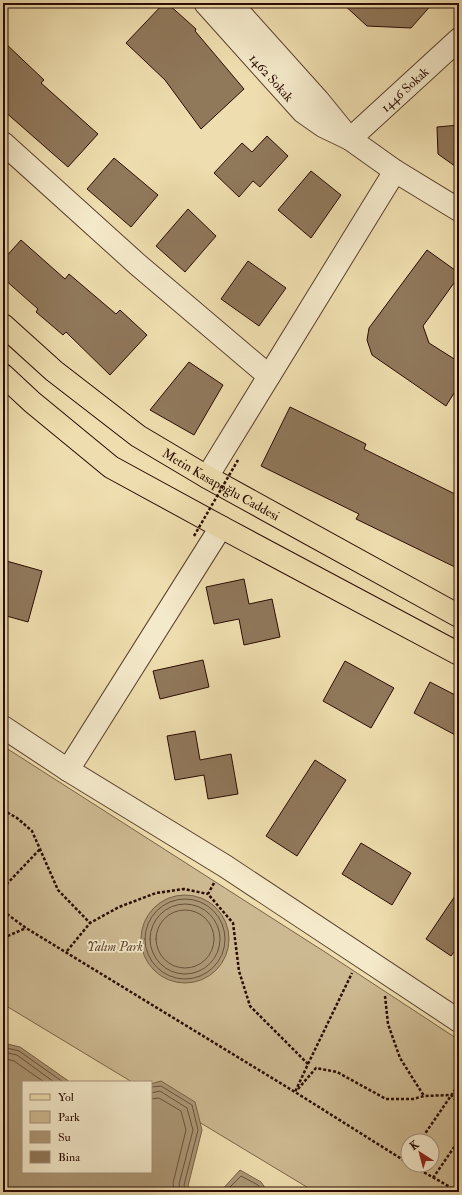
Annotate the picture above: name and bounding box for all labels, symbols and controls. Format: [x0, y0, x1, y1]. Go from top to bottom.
street label: 1462 Sokak [246, 51, 297, 106]
street label: 1446 Sokak [378, 63, 433, 116]
street label: Metin Kasapoğlu Caddesi [159, 445, 283, 525]
park label: Yalım Park [87, 939, 143, 955]
legend [22, 1081, 152, 1173]
text: Yol [58, 1090, 74, 1105]
text: Park [58, 1110, 80, 1125]
text: Su [58, 1130, 71, 1145]
north arrow [400, 1133, 440, 1173]
text: K [407, 1137, 422, 1153]
text: Bina [58, 1150, 81, 1165]

